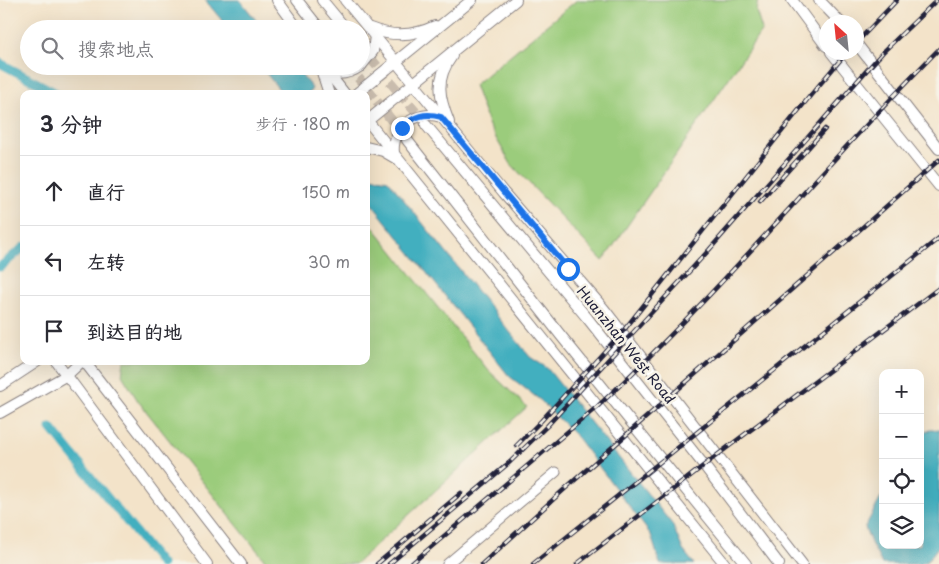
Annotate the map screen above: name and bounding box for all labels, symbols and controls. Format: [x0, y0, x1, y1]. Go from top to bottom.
north arrow [819, 15, 864, 60]
search box [20, 20, 370, 75]
icon: search [38, 34, 66, 62]
text: 搜索地点 [78, 34, 154, 62]
text: 3 分钟 [40, 107, 103, 139]
text: 步行 · 180 m [256, 111, 350, 135]
route end [391, 117, 414, 140]
icon: ahead [40, 177, 68, 205]
text: 直行 [87, 177, 125, 205]
text: 150 m [302, 179, 350, 203]
icon: left [40, 247, 68, 275]
text: 左转 [87, 247, 125, 275]
text: 30 m [308, 249, 350, 273]
route start [557, 258, 580, 281]
street label: Huanzhan West Road [572, 281, 681, 408]
icon: arrive [40, 317, 68, 345]
text: 到达目的地 [87, 317, 182, 345]
map controls [879, 369, 924, 549]
button: + [879, 369, 924, 414]
button: − [879, 414, 924, 459]
button: locate [879, 459, 924, 504]
button: layers [879, 504, 924, 549]

